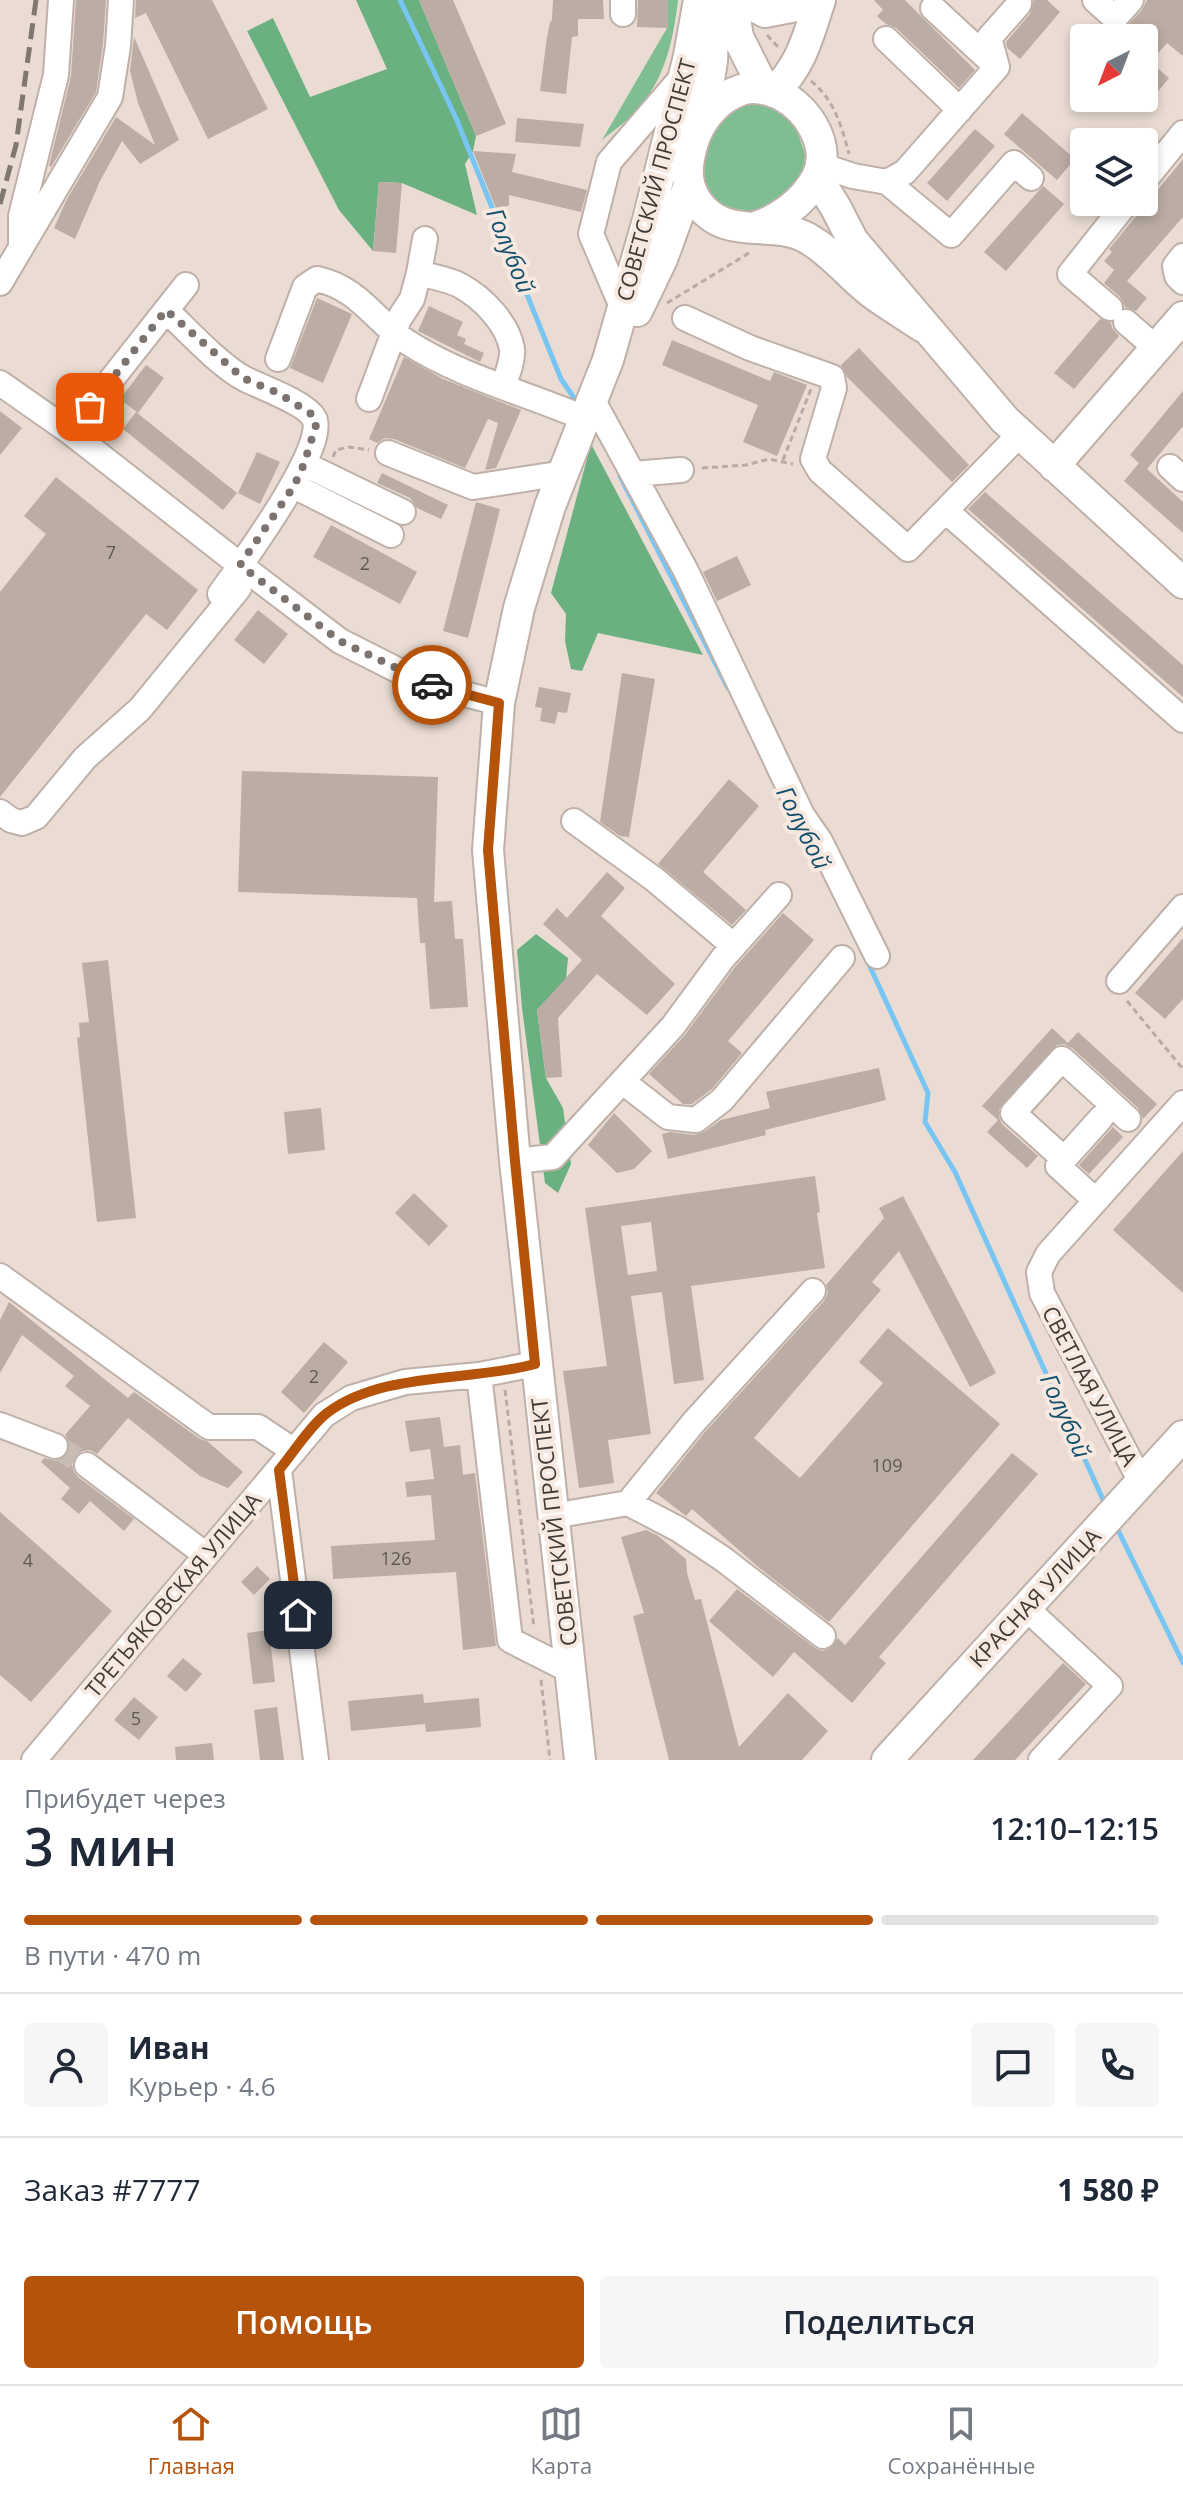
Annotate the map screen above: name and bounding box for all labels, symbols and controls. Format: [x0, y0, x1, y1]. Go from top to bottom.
north arrow [1070, 24, 1158, 112]
map controls [1070, 24, 1158, 216]
street label: СОВЕТСКИЙ ПРОСПЕКТ [608, 55, 702, 304]
button: layers [1070, 128, 1158, 216]
water label: Голубой [479, 203, 543, 298]
pin [56, 373, 124, 441]
icon: bag [68, 385, 112, 429]
house number: 7 [106, 540, 116, 564]
house number: 2 [360, 551, 370, 575]
courier [392, 645, 472, 725]
icon: car [410, 663, 454, 707]
water label: Голубой [769, 780, 839, 875]
street label: СВЕТЛАЯ УЛИЦА [1036, 1300, 1146, 1471]
house number: 2 [309, 1364, 319, 1388]
water label: Голубой [1033, 1368, 1100, 1463]
street label: СОВЕТСКИЙ ПРОСПЕКТ [523, 1396, 583, 1648]
house number: 109 [872, 1453, 902, 1477]
street label: ТРЕТЬЯКОВСКАЯ УЛИЦА [77, 1485, 267, 1703]
street label: КРАСНАЯ УЛИЦА [962, 1521, 1107, 1673]
house number: 126 [381, 1546, 411, 1570]
house number: 4 [23, 1548, 33, 1572]
pin [264, 1581, 332, 1649]
icon: home [276, 1593, 320, 1637]
house number: 5 [131, 1706, 141, 1730]
text: Прибудет через [24, 1780, 226, 1816]
text: 12:10–12:15 [990, 1808, 1159, 1849]
text: 3 мин [24, 1810, 177, 1881]
text: В пути · 470 m [24, 1937, 201, 1973]
button: person [24, 2023, 108, 2107]
button: chat [971, 2023, 1055, 2107]
button: phone [1075, 2023, 1159, 2107]
text: Иван [128, 2027, 210, 2068]
text: Курьер · 4.6 [128, 2068, 276, 2104]
text: Заказ #7777 [24, 2169, 201, 2210]
text: 1 580 ₽ [1057, 2169, 1159, 2210]
button: Помощь [24, 2276, 584, 2368]
button: Поделиться [600, 2276, 1159, 2368]
tab: Главная [148, 2402, 235, 2480]
tab: Карта [530, 2402, 592, 2480]
tab: Сохранённые [888, 2402, 1035, 2480]

